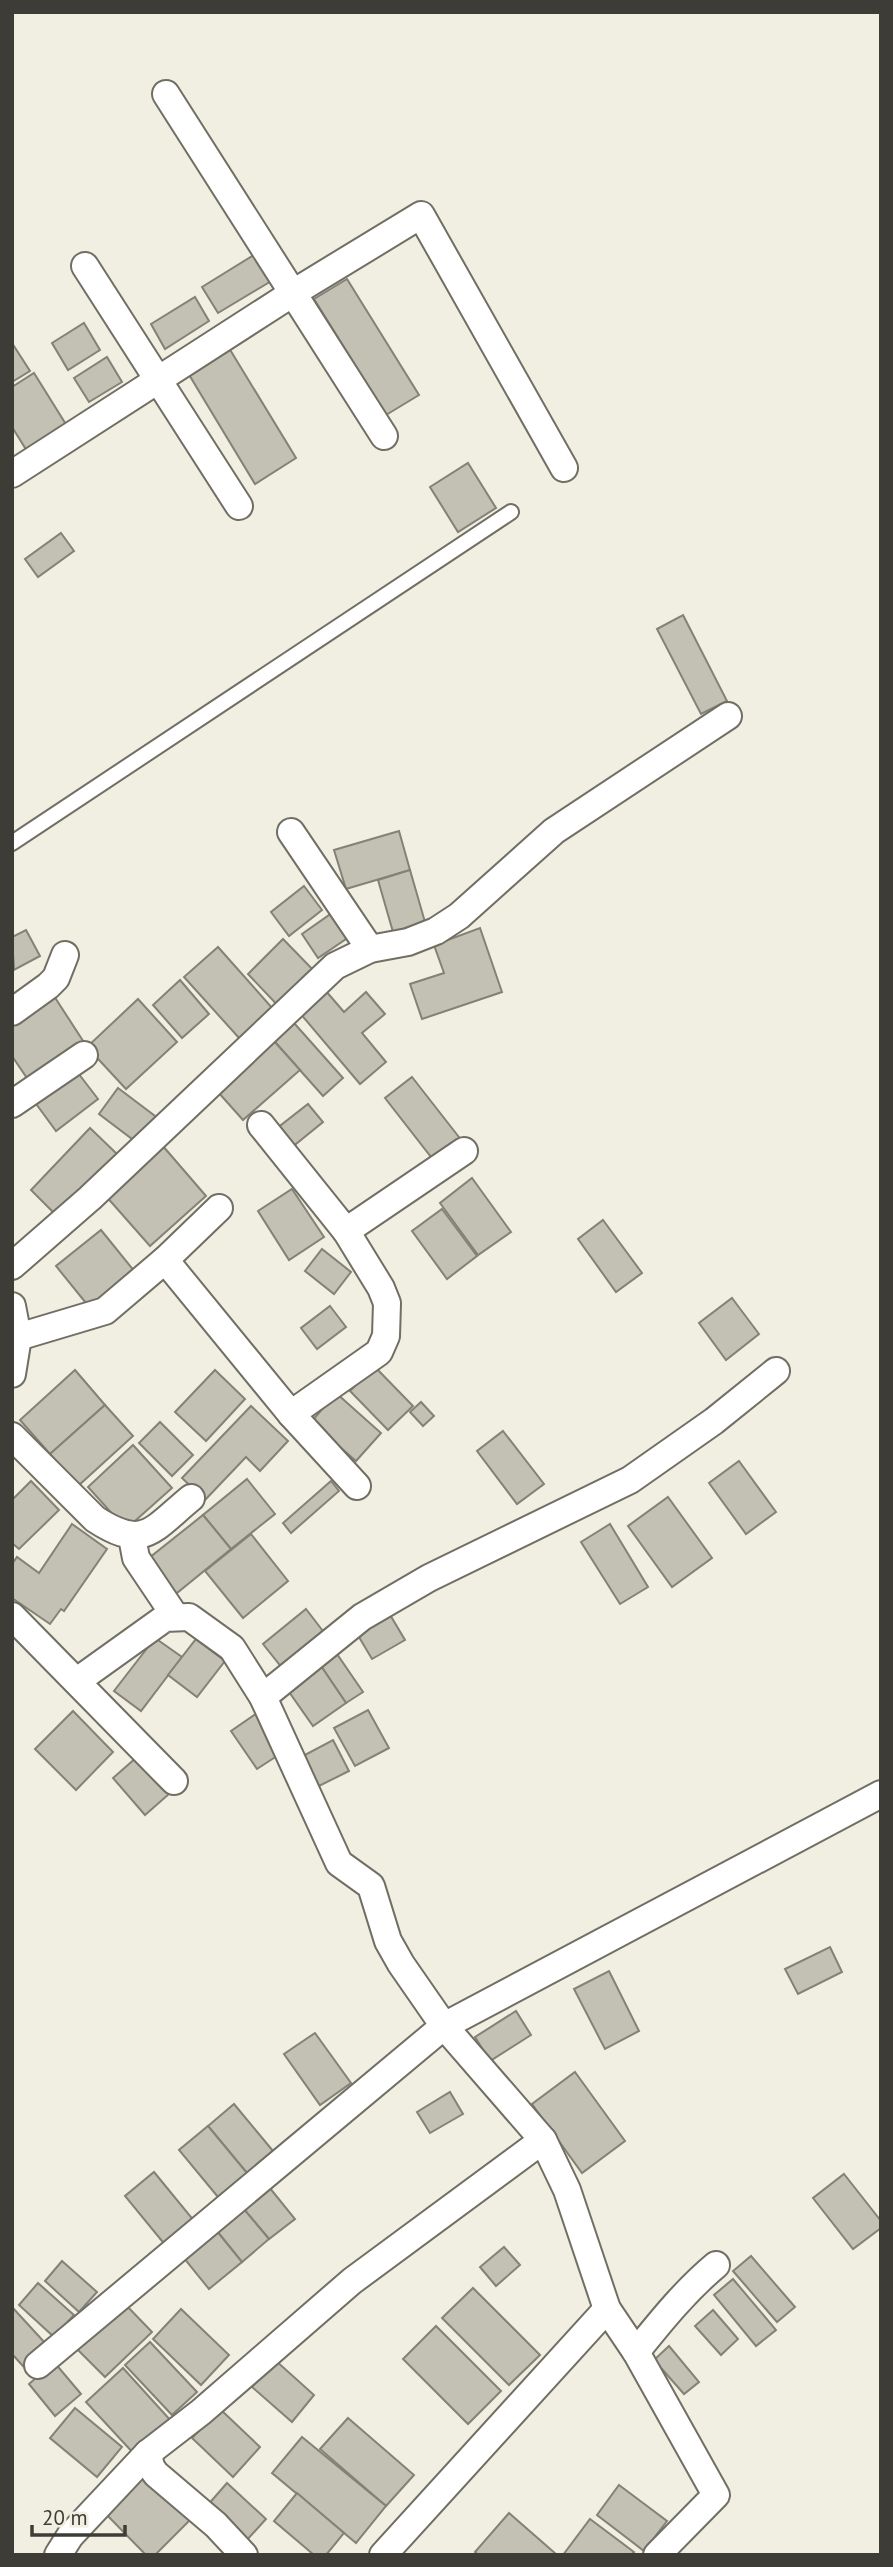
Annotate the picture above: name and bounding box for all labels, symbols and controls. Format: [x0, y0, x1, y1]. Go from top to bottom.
scale bar [32, 2494, 124, 2538]
text: 20 m [42, 2504, 88, 2531]

